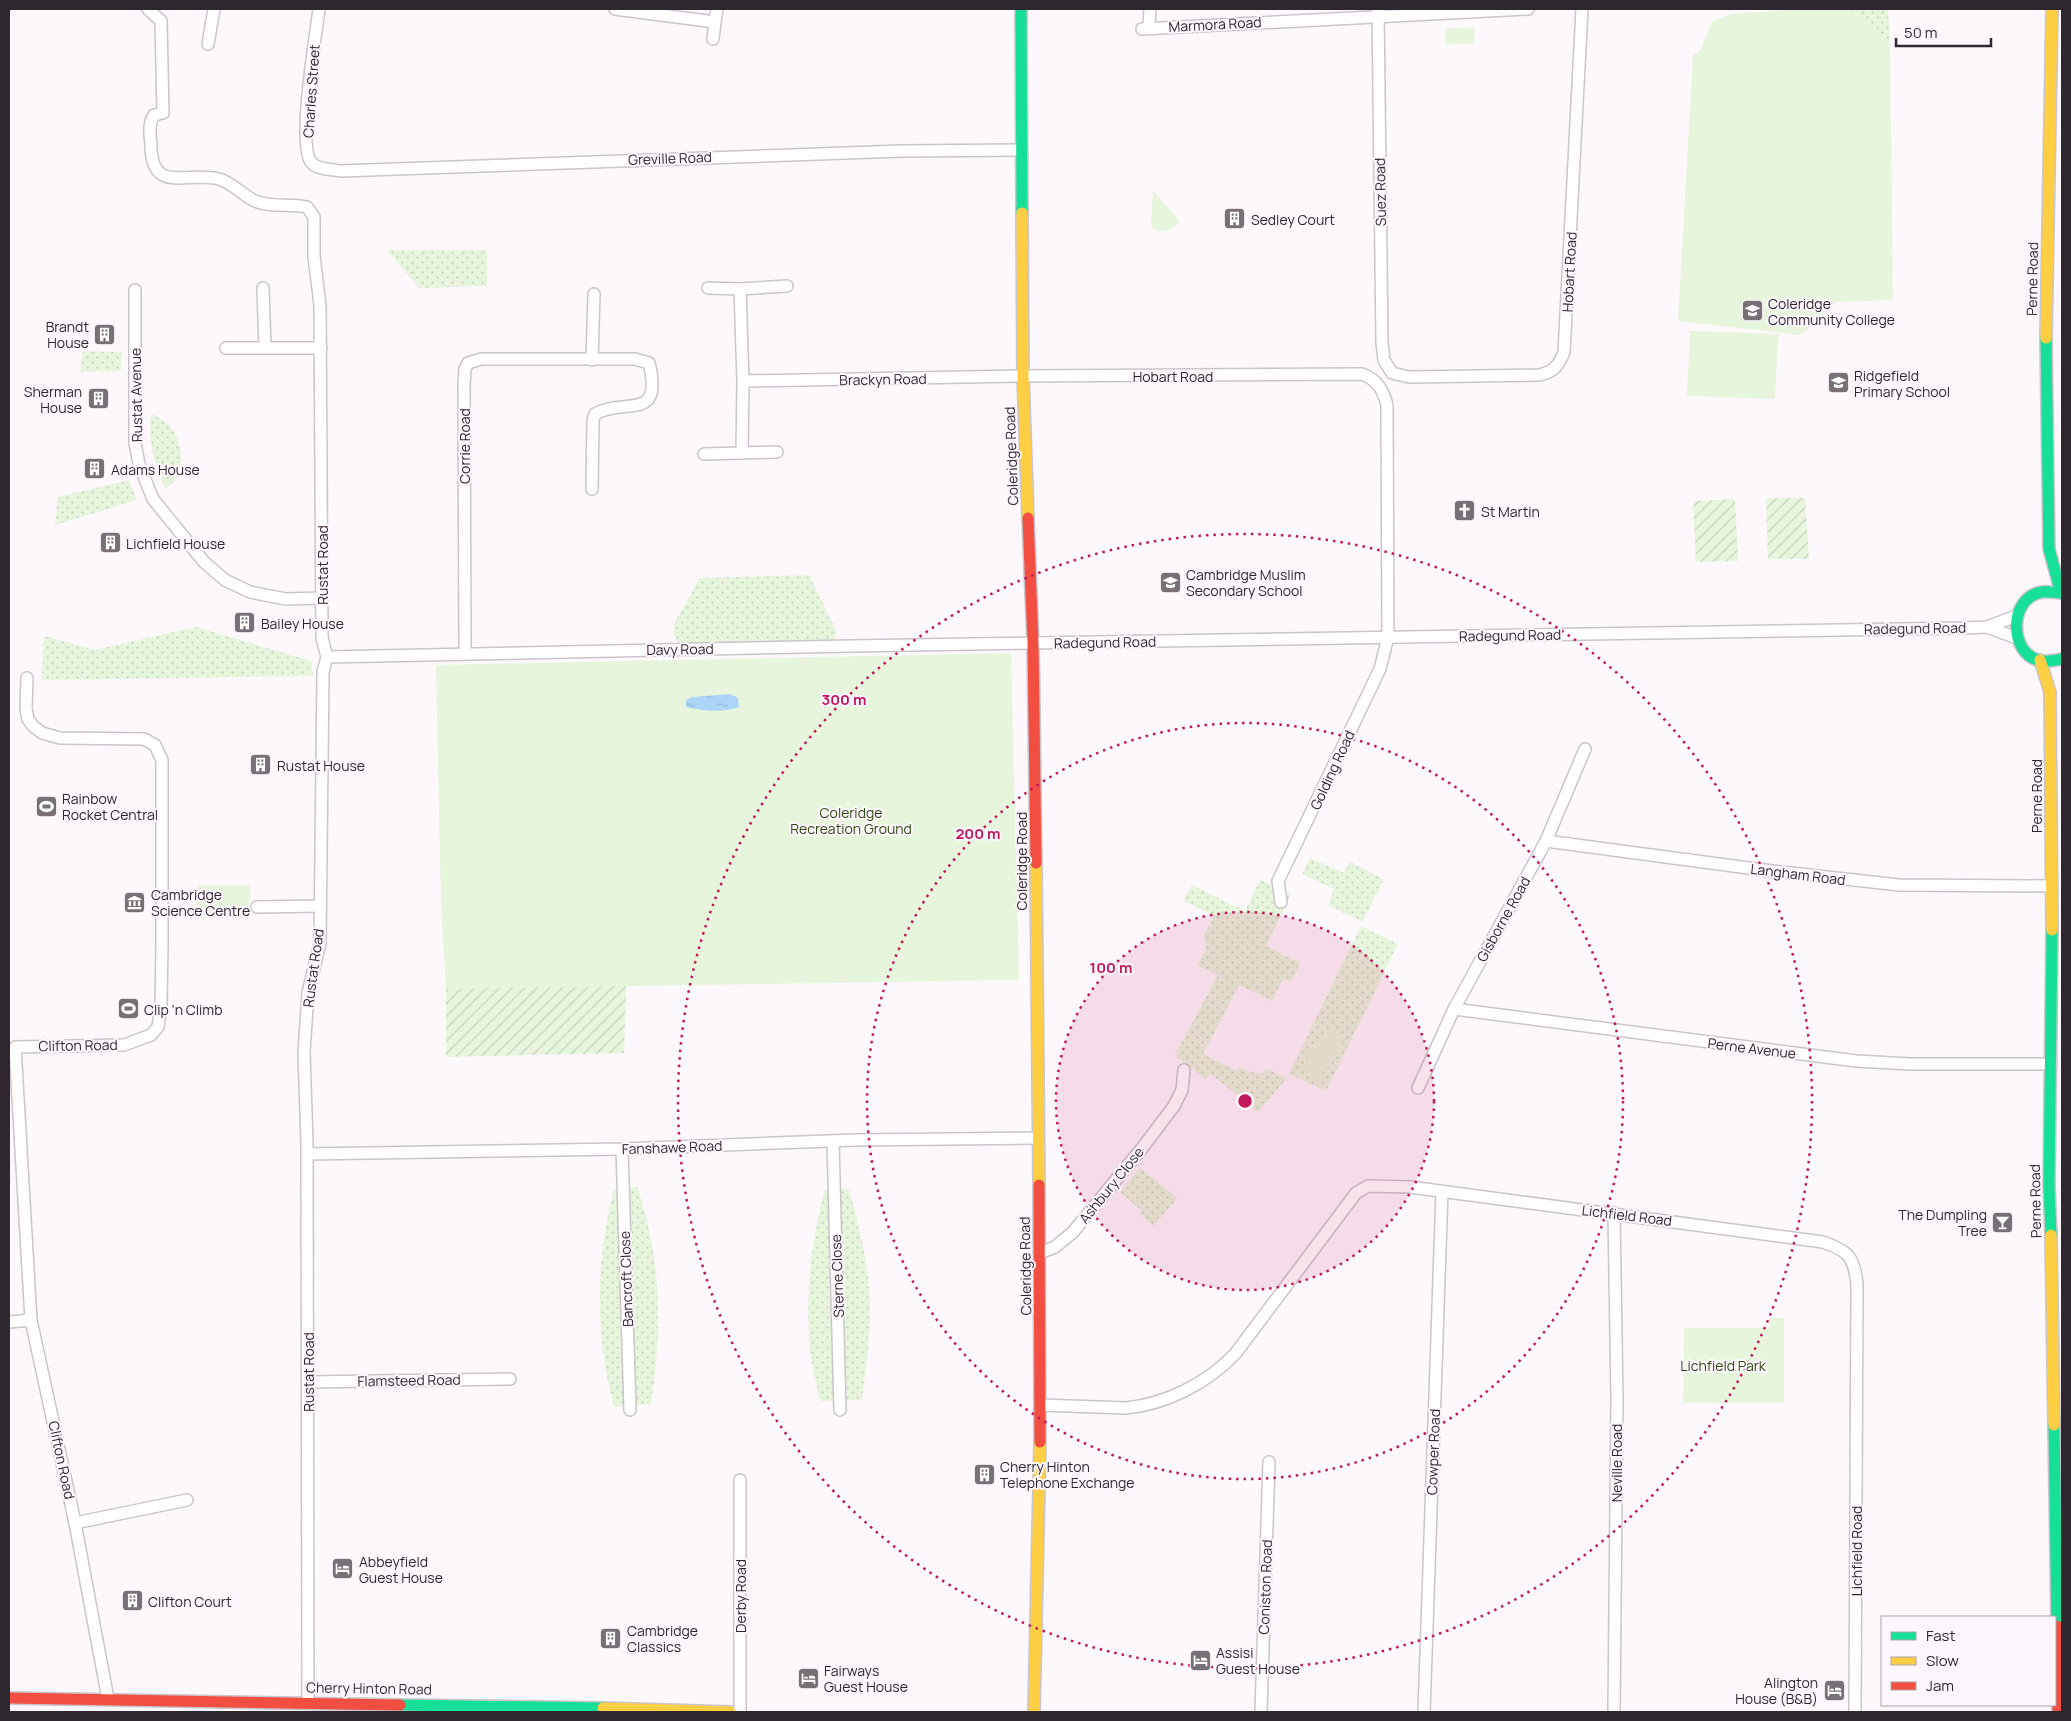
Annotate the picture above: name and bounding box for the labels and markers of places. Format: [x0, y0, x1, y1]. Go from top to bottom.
building icon: Sedley Court [1223, 207, 1247, 231]
place label: Sedley Court [1251, 210, 1335, 229]
place label: Coleridge Community College [1768, 294, 1895, 329]
school or university icon: Coleridge Community College [1740, 299, 1764, 323]
place label: Brandt House [46, 317, 89, 352]
building icon: Brandt House [93, 322, 117, 346]
place label: Ridgefield Primary School [1854, 366, 1950, 401]
school or university icon: Ridgefield Primary School [1826, 371, 1850, 395]
place label: Sherman House [24, 382, 82, 417]
building icon: Sherman House [86, 387, 110, 411]
building icon: Adams House [83, 457, 107, 481]
place label: Adams House [111, 460, 200, 479]
church icon: St Martin [1453, 499, 1477, 523]
place label: St Martin [1481, 502, 1540, 521]
building icon: Lichfield House [98, 531, 122, 555]
place label: Lichfield House [126, 534, 225, 553]
place label: Cambridge Muslim Secondary School [1186, 565, 1306, 600]
school or university icon: Cambridge Muslim Secondary School [1158, 570, 1182, 594]
building icon: Bailey House [233, 611, 257, 635]
place label: Bailey House [261, 614, 344, 633]
building icon: Rustat House [249, 753, 273, 777]
place label: Rustat House [277, 756, 365, 775]
place label: Rainbow Rocket Central [62, 789, 158, 824]
sports icon: Rainbow Rocket Central [34, 794, 58, 818]
place label: Cambridge Science Centre [151, 885, 250, 920]
museum icon: Cambridge Science Centre [123, 890, 147, 914]
sports icon: Clip 'n Climb [116, 997, 140, 1021]
place label: Clip 'n Climb [144, 1000, 222, 1019]
centre of rings [1236, 1092, 1254, 1110]
place label: The Dumpling Tree [1898, 1205, 1987, 1240]
bar icon: The Dumpling Tree [1991, 1210, 2015, 1234]
place label: Cherry Hinton Telephone Exchange [1000, 1457, 1135, 1492]
building icon: Cherry Hinton Telephone Exchange [972, 1462, 996, 1486]
place label: Abbeyfield Guest House [359, 1552, 443, 1587]
hotel icon: Abbeyfield Guest House [331, 1557, 355, 1581]
building icon: Clifton Court [120, 1589, 144, 1613]
place label: Clifton Court [148, 1592, 232, 1611]
place label: Cambridge Classics [627, 1621, 698, 1656]
building icon: Cambridge Classics [599, 1626, 623, 1650]
place label: Assisi Guest House [1216, 1643, 1300, 1678]
hotel icon: Assisi Guest House [1188, 1648, 1212, 1672]
place label: Fairways Guest House [824, 1661, 908, 1696]
hotel icon: Fairways Guest House [796, 1666, 820, 1690]
place label: Alington House (B&B) [1735, 1673, 1818, 1708]
hotel icon: Alington House (B&B) [1822, 1678, 1846, 1702]

